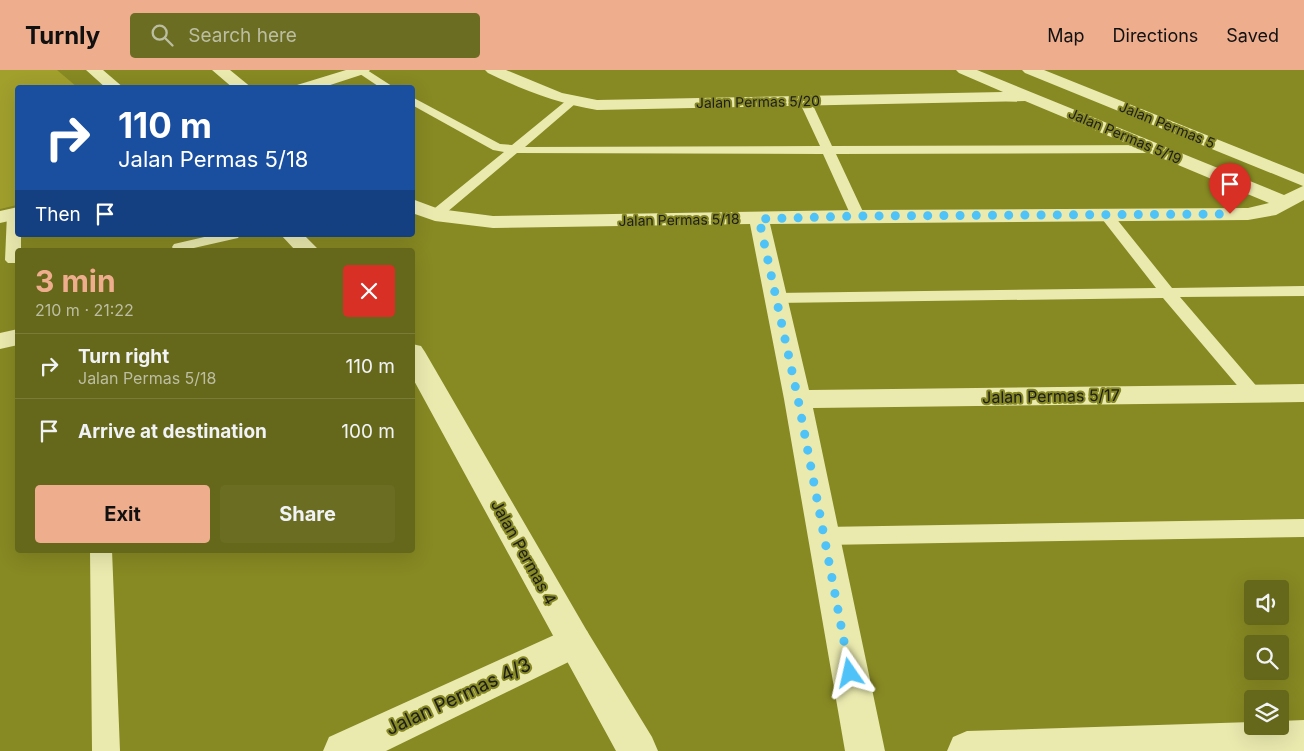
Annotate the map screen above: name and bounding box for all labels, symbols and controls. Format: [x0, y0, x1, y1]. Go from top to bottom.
search box [130, 13, 480, 58]
text: Turnly [25, 21, 100, 50]
icon: search [148, 21, 176, 49]
text: Search here [188, 24, 297, 47]
text: Map [1047, 25, 1085, 46]
text: Directions [1113, 25, 1198, 46]
text: Saved [1226, 25, 1279, 46]
street label: Jalan Permas 5/20 [696, 92, 820, 111]
street label: Jalan Permas 5 [1117, 98, 1218, 151]
text: 110 m [118, 104, 212, 146]
street label: Jalan Permas 5/19 [1066, 104, 1184, 167]
icon: right [35, 105, 100, 170]
text: Jalan Permas 5/18 [118, 146, 308, 172]
pin [1209, 163, 1251, 214]
icon: arrive [1216, 170, 1244, 198]
icon: arrive [91, 200, 119, 228]
text: Then [35, 203, 81, 226]
street label: Jalan Permas 5/18 [618, 210, 740, 229]
text: 3 min [35, 263, 116, 299]
button: close [343, 265, 395, 317]
text: 210 m · 21:22 [35, 300, 134, 320]
text: Turn right [78, 345, 169, 368]
icon: right [35, 352, 63, 380]
text: 110 m [346, 355, 395, 378]
text: Jalan Permas 5/18 [78, 368, 217, 388]
street label: Jalan Permas 5/17 [982, 385, 1120, 407]
icon: arrive [35, 417, 63, 445]
text: Arrive at destination [78, 420, 267, 443]
text: 100 m [341, 420, 395, 443]
button: Exit [35, 485, 210, 543]
button: Share [220, 485, 395, 543]
street label: Jalan Permas 4 [487, 496, 561, 608]
map controls [1244, 580, 1289, 735]
button: sound [1244, 580, 1289, 625]
button: search [1244, 635, 1289, 680]
position arrow [823, 646, 875, 698]
street label: Jalan Permas 4/3 [382, 653, 534, 740]
button: layers [1244, 690, 1289, 735]

